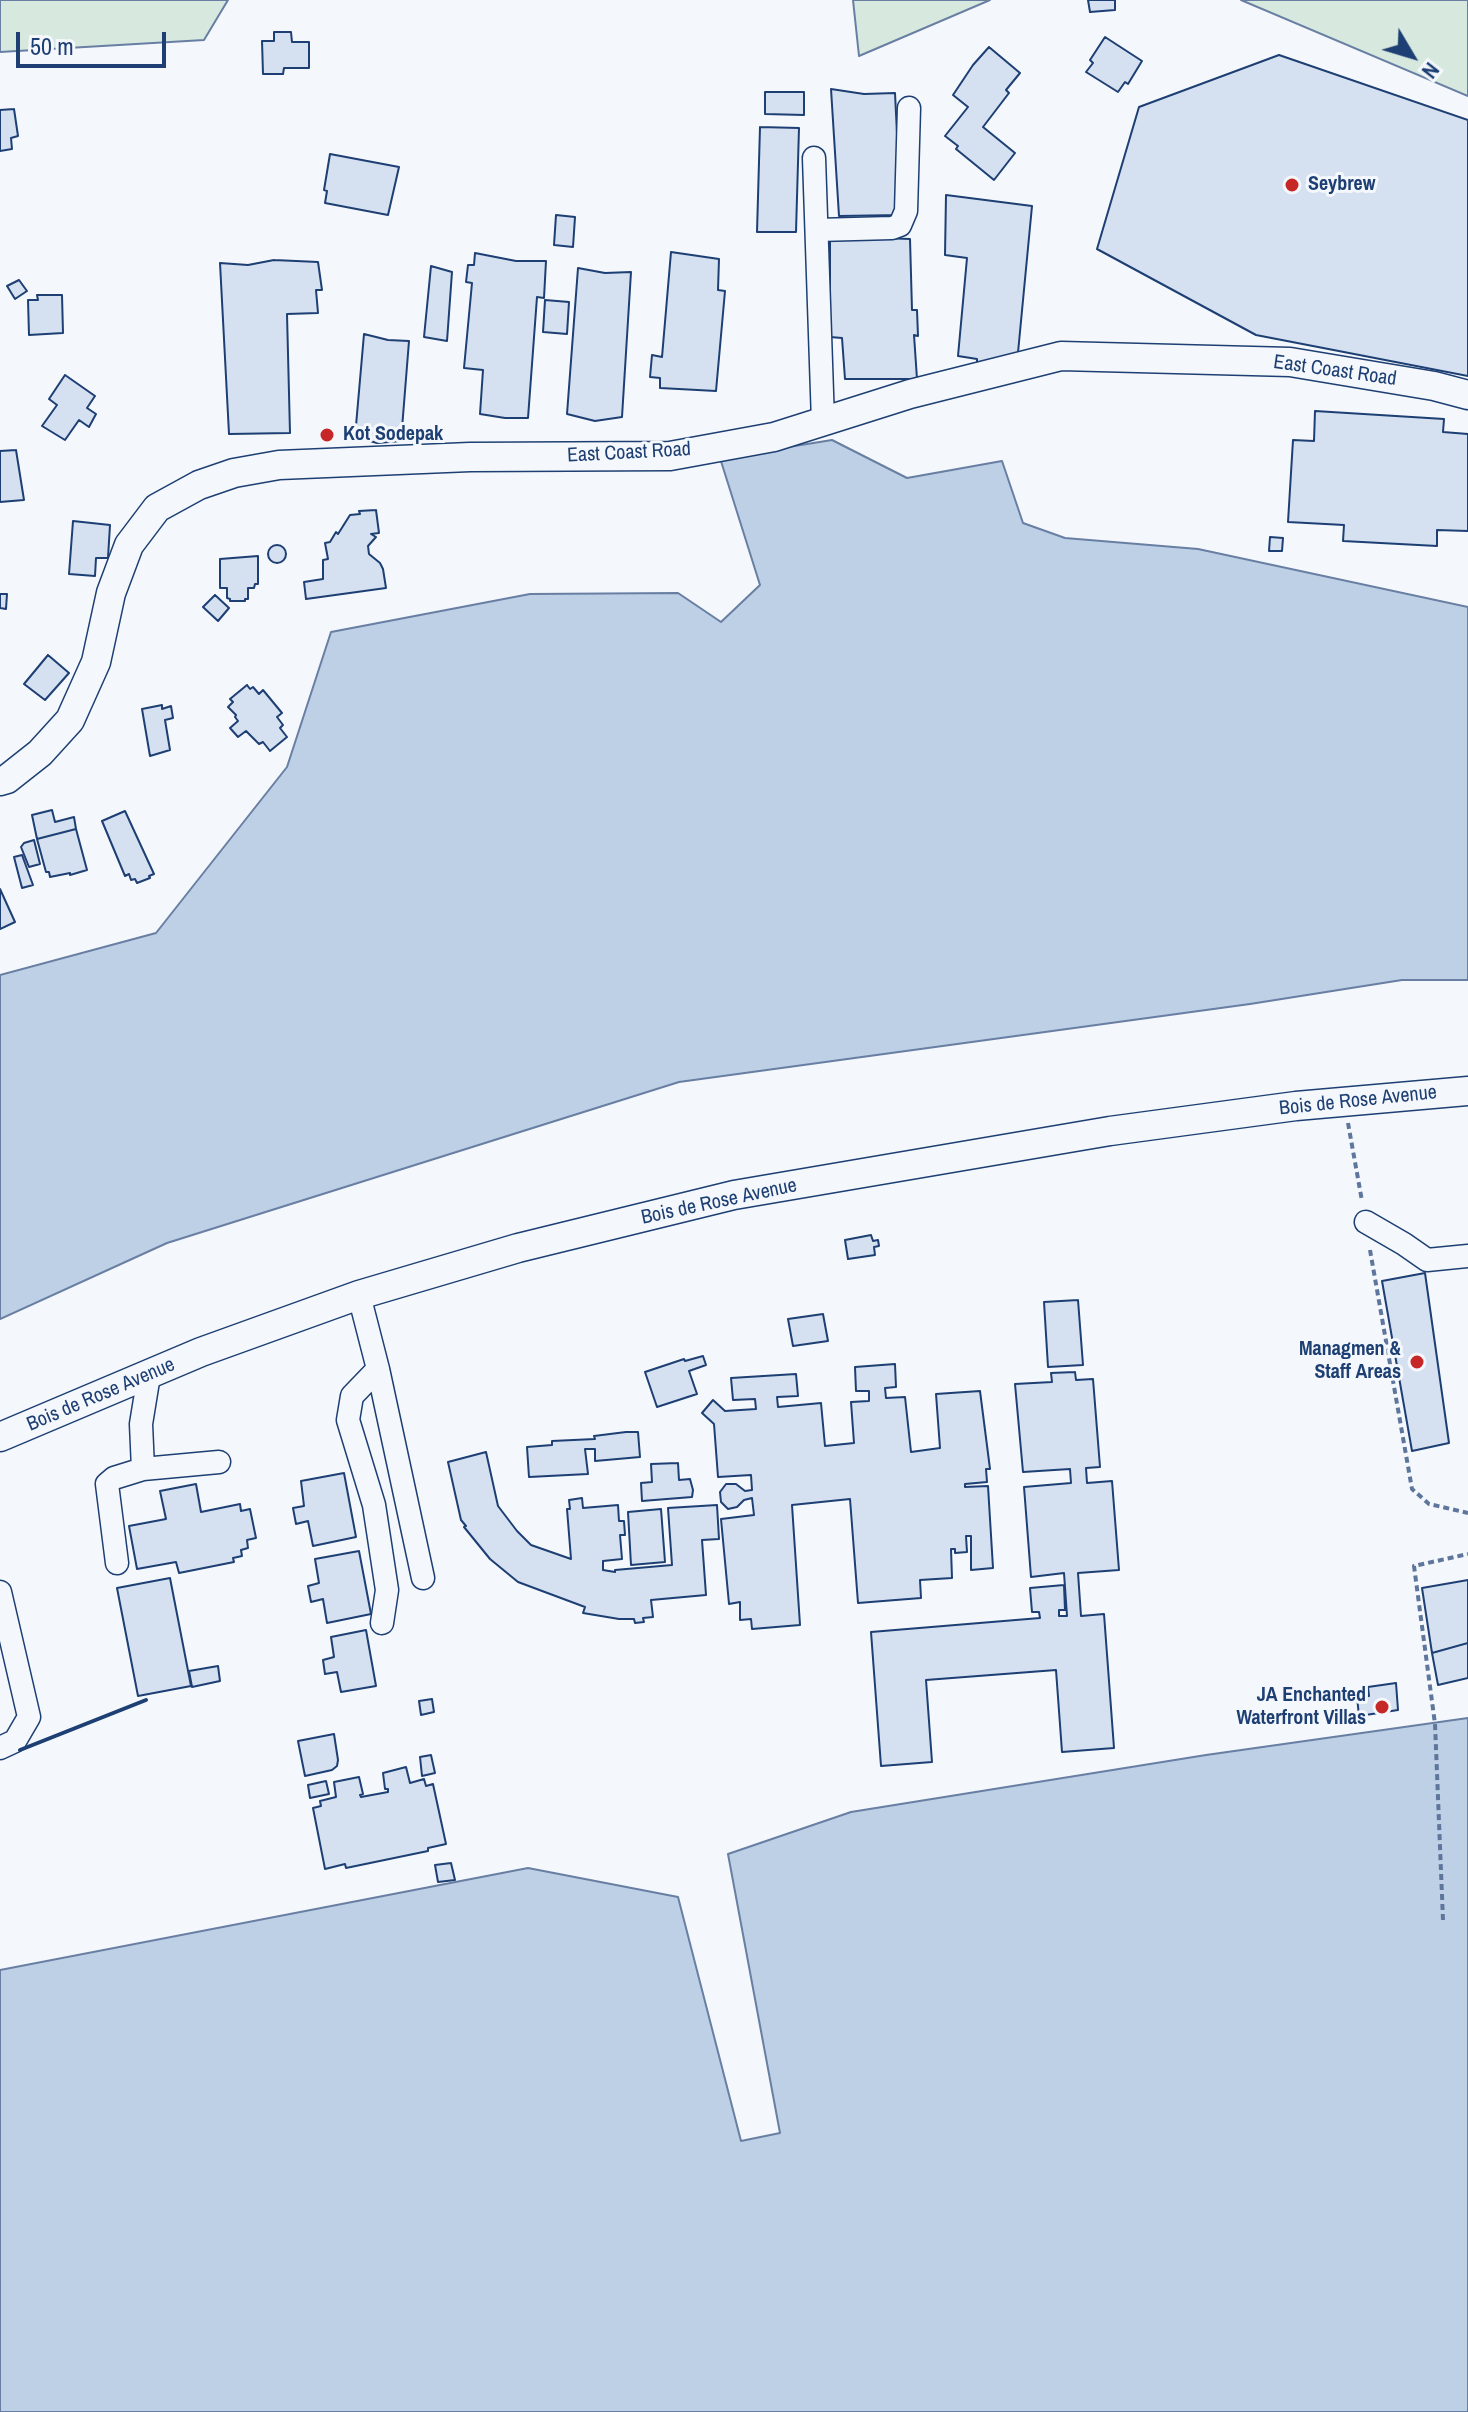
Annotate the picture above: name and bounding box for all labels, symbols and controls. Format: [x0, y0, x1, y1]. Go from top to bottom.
scale bar [20, 16, 170, 66]
north arrow [1372, 16, 1452, 96]
text: 50 m [30, 30, 74, 62]
text: N [1415, 56, 1447, 85]
place label: Seybrew [1308, 173, 1375, 197]
marker: Seybrew [1283, 176, 1301, 194]
street label: East Coast Road [1272, 350, 1398, 392]
place label: Kot Sodepak [343, 423, 443, 447]
marker: Kot Sodepak [318, 426, 336, 444]
street label: East Coast Road [566, 438, 692, 468]
street label: Bois de Rose Avenue [1278, 1081, 1438, 1121]
street label: Bois de Rose Avenue [639, 1174, 799, 1230]
place label: Managmen & Staff Areas [1299, 1338, 1401, 1385]
street label: Bois de Rose Avenue [23, 1353, 179, 1437]
marker: Managmen & Staff Areas [1408, 1353, 1426, 1371]
place label: JA Enchanted Waterfront Villas [1237, 1684, 1366, 1731]
marker: JA Enchanted Waterfront Villas [1373, 1698, 1391, 1716]

